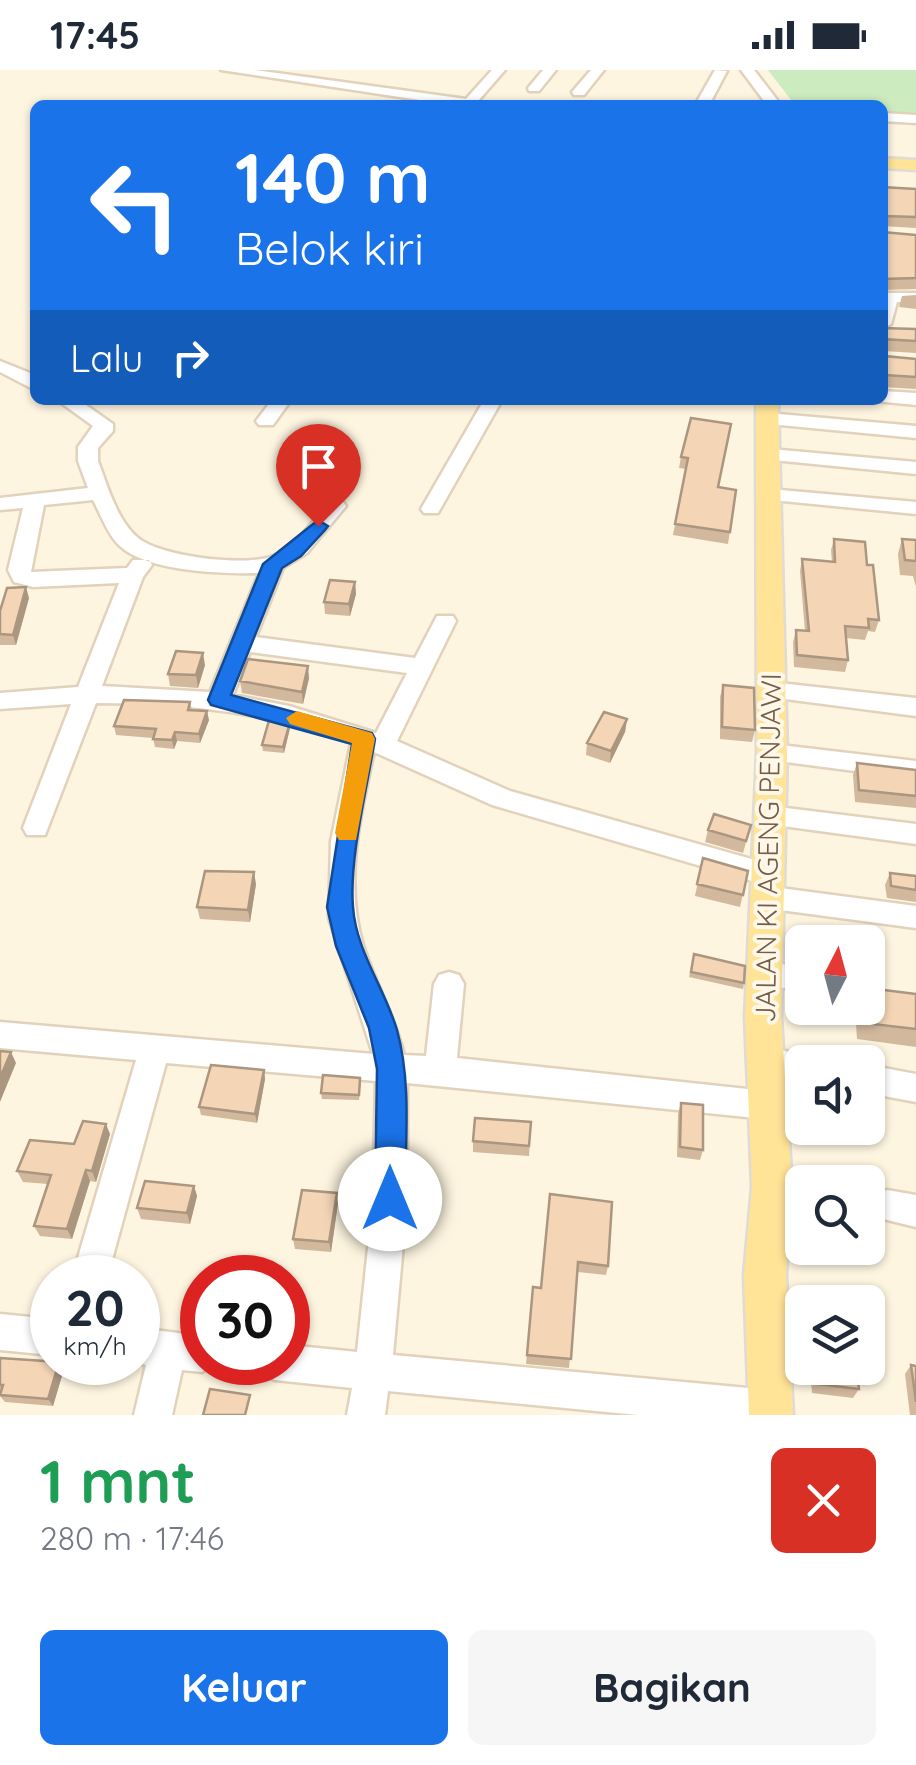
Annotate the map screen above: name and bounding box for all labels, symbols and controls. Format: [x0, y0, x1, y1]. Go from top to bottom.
text: 17:45 [50, 11, 140, 59]
text: 140 m [235, 133, 431, 221]
icon: left [70, 140, 200, 270]
text: Belok kiri [235, 220, 424, 276]
icon: right [163, 330, 218, 385]
text: Lalu [70, 334, 143, 382]
pin [276, 424, 361, 527]
icon: arrive [291, 439, 346, 494]
street label: JALAN KI AGENG PENJAWI [747, 673, 788, 1023]
north arrow [785, 925, 885, 1025]
map controls [785, 925, 885, 1385]
button: sound [785, 1045, 885, 1145]
position arrow [338, 1147, 442, 1251]
button: search [785, 1165, 885, 1265]
speed limit sign: 30 [180, 1255, 310, 1385]
text: 20 [65, 1276, 125, 1339]
button: layers [785, 1285, 885, 1385]
text: km/h [63, 1330, 127, 1361]
text: 1 mnt [40, 1443, 196, 1518]
button: close [771, 1448, 876, 1553]
text: 280 m · 17:46 [40, 1518, 224, 1558]
button: Keluar [40, 1630, 448, 1745]
button: Bagikan [468, 1630, 876, 1745]

